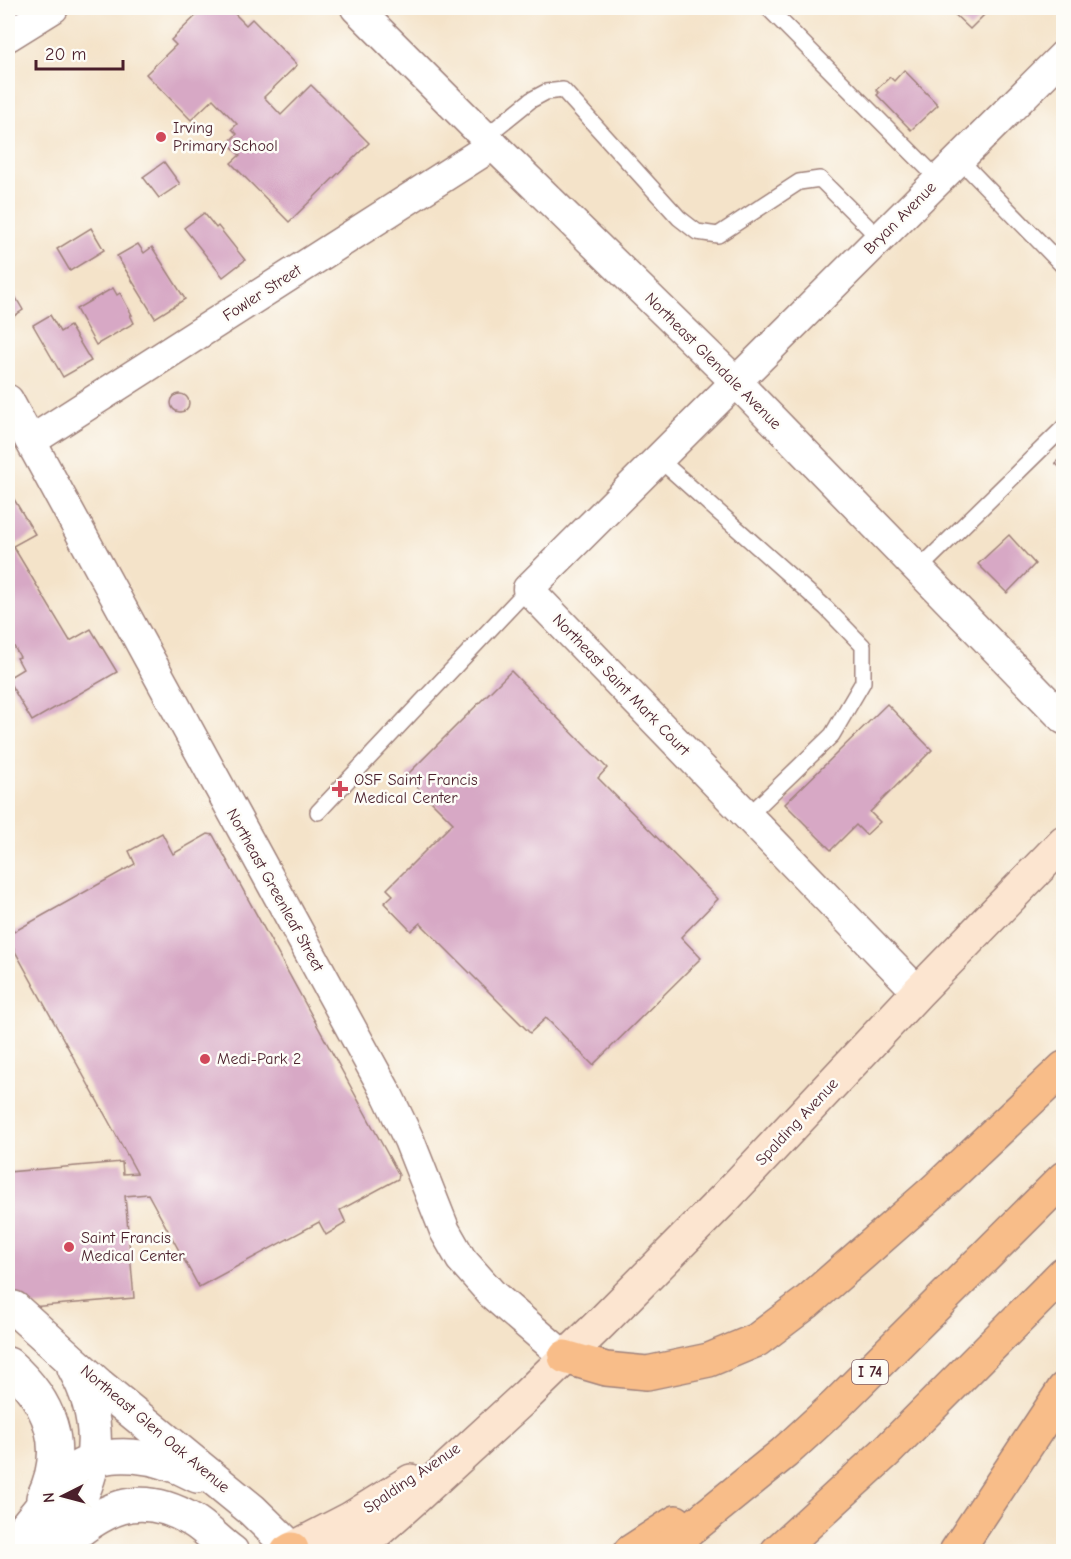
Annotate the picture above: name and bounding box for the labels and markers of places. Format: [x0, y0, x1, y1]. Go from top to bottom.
place label: Irving Primary School [173, 119, 278, 155]
marker: Irving Primary School [154, 130, 168, 144]
place label: OSF Saint Francis Medical Center [354, 771, 478, 807]
marker: OSF Saint Francis Medical Center [331, 780, 349, 798]
place label: Medi-Park 2 [217, 1050, 301, 1068]
marker: Medi-Park 2 [198, 1052, 212, 1066]
place label: Saint Francis Medical Center [81, 1229, 185, 1265]
marker: Saint Francis Medical Center [62, 1240, 76, 1254]

